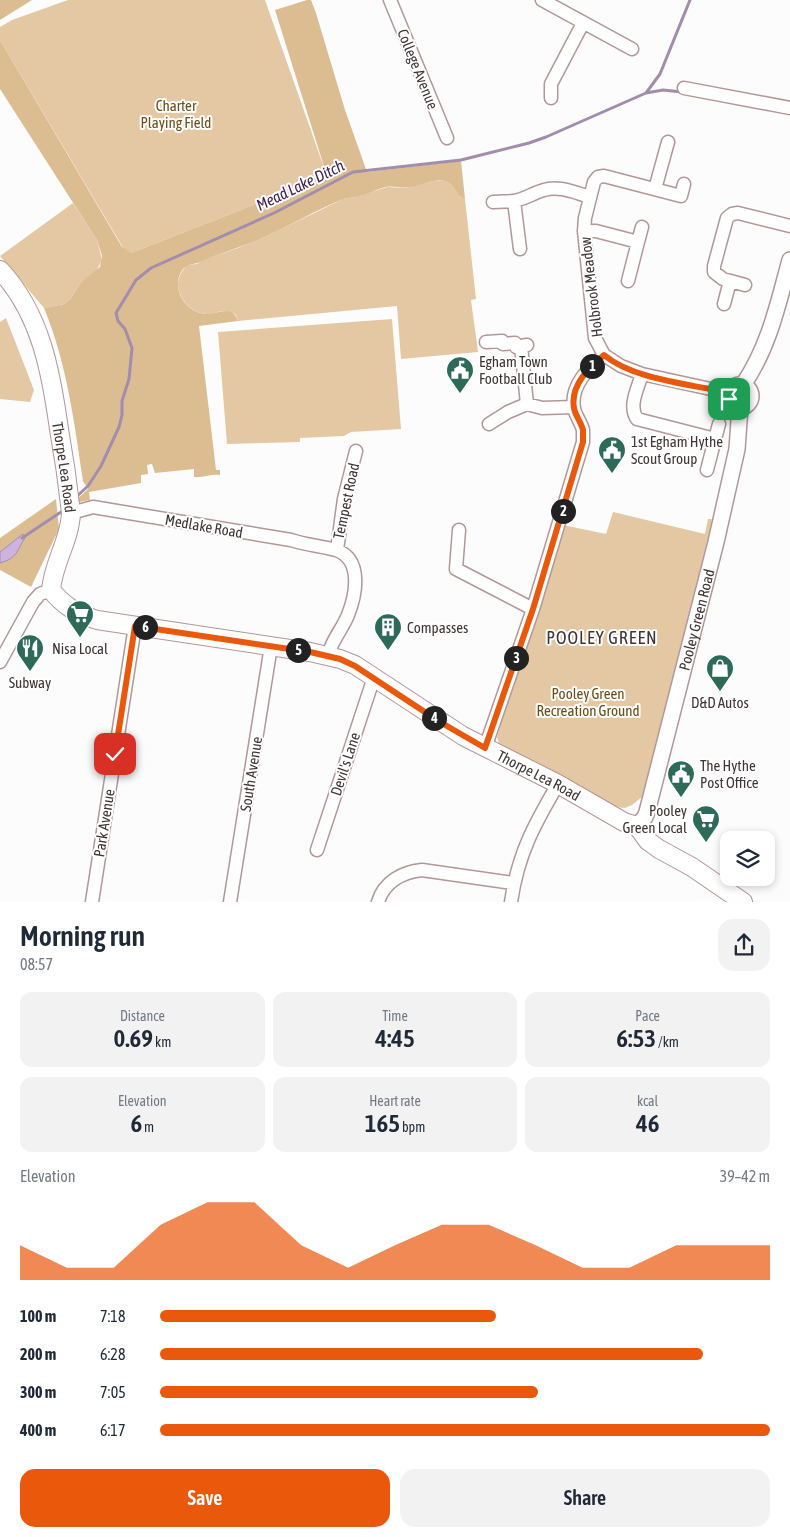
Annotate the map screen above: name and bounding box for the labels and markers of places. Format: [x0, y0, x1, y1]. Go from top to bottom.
place label: Egham Town Football Club [479, 353, 552, 387]
pin: 1 [580, 354, 604, 378]
public building icon: Egham Town Football Club [445, 355, 475, 394]
pin [708, 378, 750, 420]
place label: 1st Egham Hythe Scout Group [631, 433, 723, 467]
public building icon: 1st Egham Hythe Scout Group [597, 435, 627, 474]
pin: 2 [550, 498, 576, 524]
supermarket icon: Nisa Local [65, 599, 95, 638]
building icon: Compasses [373, 612, 403, 651]
pin: 6 [132, 614, 158, 640]
place label: Compasses [407, 619, 468, 636]
restaurant icon: Subway [15, 633, 45, 672]
pin: 5 [286, 638, 310, 662]
place label: Nisa Local [52, 640, 108, 657]
pin: 3 [504, 646, 528, 670]
shop icon: D&D Autos [705, 653, 735, 692]
place label: Subway [9, 674, 51, 691]
place label: D&D Autos [691, 694, 749, 711]
pin: 4 [422, 706, 446, 730]
pin [94, 733, 136, 775]
place label: The Hythe Post Office [700, 757, 759, 791]
public building icon: The Hythe Post Office [666, 759, 696, 798]
place label: Pooley Green Local [622, 802, 687, 836]
supermarket icon: Pooley Green Local [691, 804, 721, 843]

